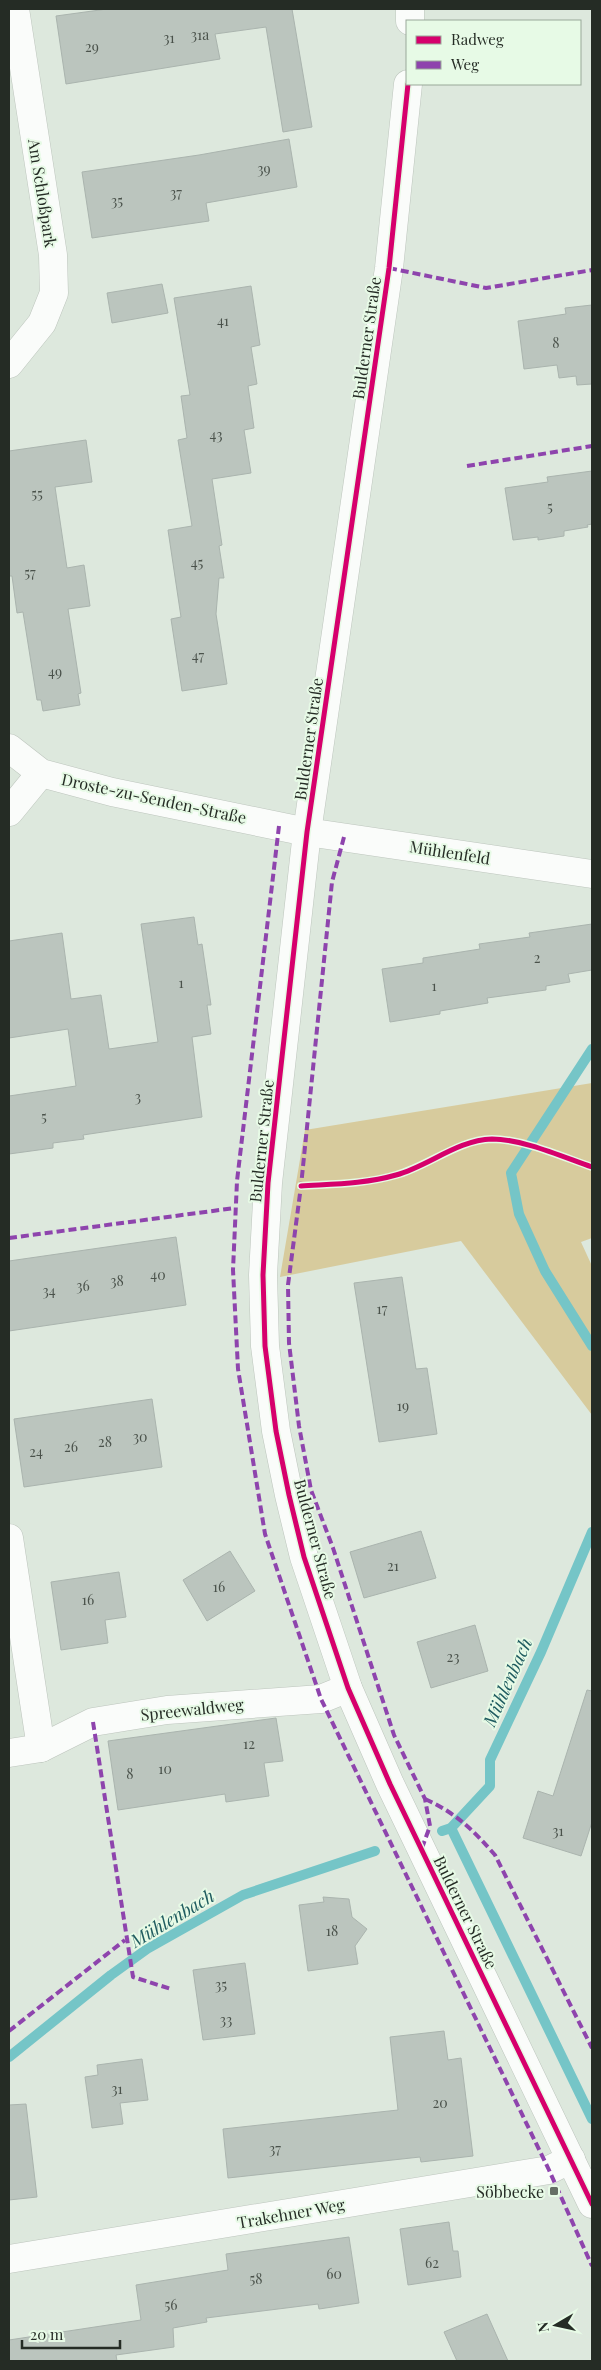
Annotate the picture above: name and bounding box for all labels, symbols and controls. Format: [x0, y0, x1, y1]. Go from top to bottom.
legend [406, 20, 581, 85]
house number: 31a [191, 25, 209, 44]
house number: 31 [163, 28, 175, 47]
text: Radweg [451, 29, 504, 49]
house number: 29 [85, 37, 99, 56]
text: Weg [450, 54, 479, 74]
street label: Am Schloßpark [24, 136, 62, 249]
house number: 39 [257, 159, 271, 178]
house number: 37 [170, 183, 182, 202]
house number: 35 [111, 191, 123, 210]
street label: Bulderner Straße [347, 275, 385, 401]
house number: 41 [217, 311, 229, 330]
house number: 8 [552, 333, 560, 352]
house number: 43 [210, 425, 222, 444]
house number: 55 [31, 484, 43, 503]
house number: 5 [547, 497, 553, 516]
house number: 45 [191, 553, 204, 572]
house number: 57 [24, 563, 36, 582]
house number: 47 [192, 646, 205, 665]
house number: 49 [48, 662, 62, 681]
street label: Bulderner Straße [289, 676, 327, 802]
street label: Droste-zu-Senden-Straße [60, 768, 248, 828]
street label: Mühlenfeld [408, 835, 492, 869]
house number: 2 [534, 948, 541, 967]
house number: 1 [178, 973, 184, 992]
house number: 1 [431, 976, 437, 995]
street label: Bulderner Straße [244, 1079, 278, 1203]
house number: 3 [135, 1087, 141, 1106]
house number: 5 [41, 1107, 47, 1126]
house number: 40 [150, 1265, 166, 1284]
house number: 38 [110, 1271, 124, 1290]
house number: 36 [76, 1276, 90, 1295]
house number: 34 [42, 1281, 56, 1300]
house number: 17 [377, 1299, 388, 1318]
house number: 19 [397, 1396, 409, 1415]
house number: 30 [133, 1427, 147, 1446]
house number: 28 [98, 1432, 112, 1451]
house number: 26 [64, 1437, 78, 1456]
house number: 24 [29, 1442, 43, 1461]
street label: Bulderner Straße [290, 1477, 342, 1601]
house number: 21 [387, 1556, 399, 1575]
house number: 16 [213, 1577, 225, 1596]
house number: 16 [82, 1590, 94, 1609]
water label: Mühlenbach [476, 1634, 537, 1731]
house number: 23 [446, 1647, 460, 1666]
street label: Spreewaldweg [139, 1693, 245, 1725]
house number: 12 [243, 1734, 255, 1753]
house number: 10 [158, 1759, 172, 1778]
house number: 8 [126, 1764, 134, 1783]
house number: 31 [552, 1821, 564, 1840]
street label: Bulderner Straße [430, 1852, 502, 1972]
water label: Mühlenbach [125, 1883, 219, 1953]
house number: 18 [326, 1921, 338, 1940]
house number: 35 [215, 1975, 227, 1994]
house number: 33 [220, 2010, 232, 2029]
house number: 31 [111, 2079, 123, 2098]
house number: 20 [432, 2093, 448, 2112]
house number: 37 [269, 2139, 281, 2158]
place label: Söbbecke [476, 2181, 544, 2202]
marker: Söbbecke [548, 2185, 560, 2197]
street label: Trakehner Weg [236, 2193, 347, 2233]
house number: 62 [425, 2253, 439, 2272]
house number: 60 [326, 2264, 342, 2283]
house number: 58 [249, 2269, 263, 2288]
house number: 56 [164, 2295, 178, 2314]
north arrow [531, 2300, 581, 2350]
scale bar [22, 2318, 120, 2350]
text: N [532, 2321, 553, 2334]
text: 20 m [30, 2324, 64, 2344]

